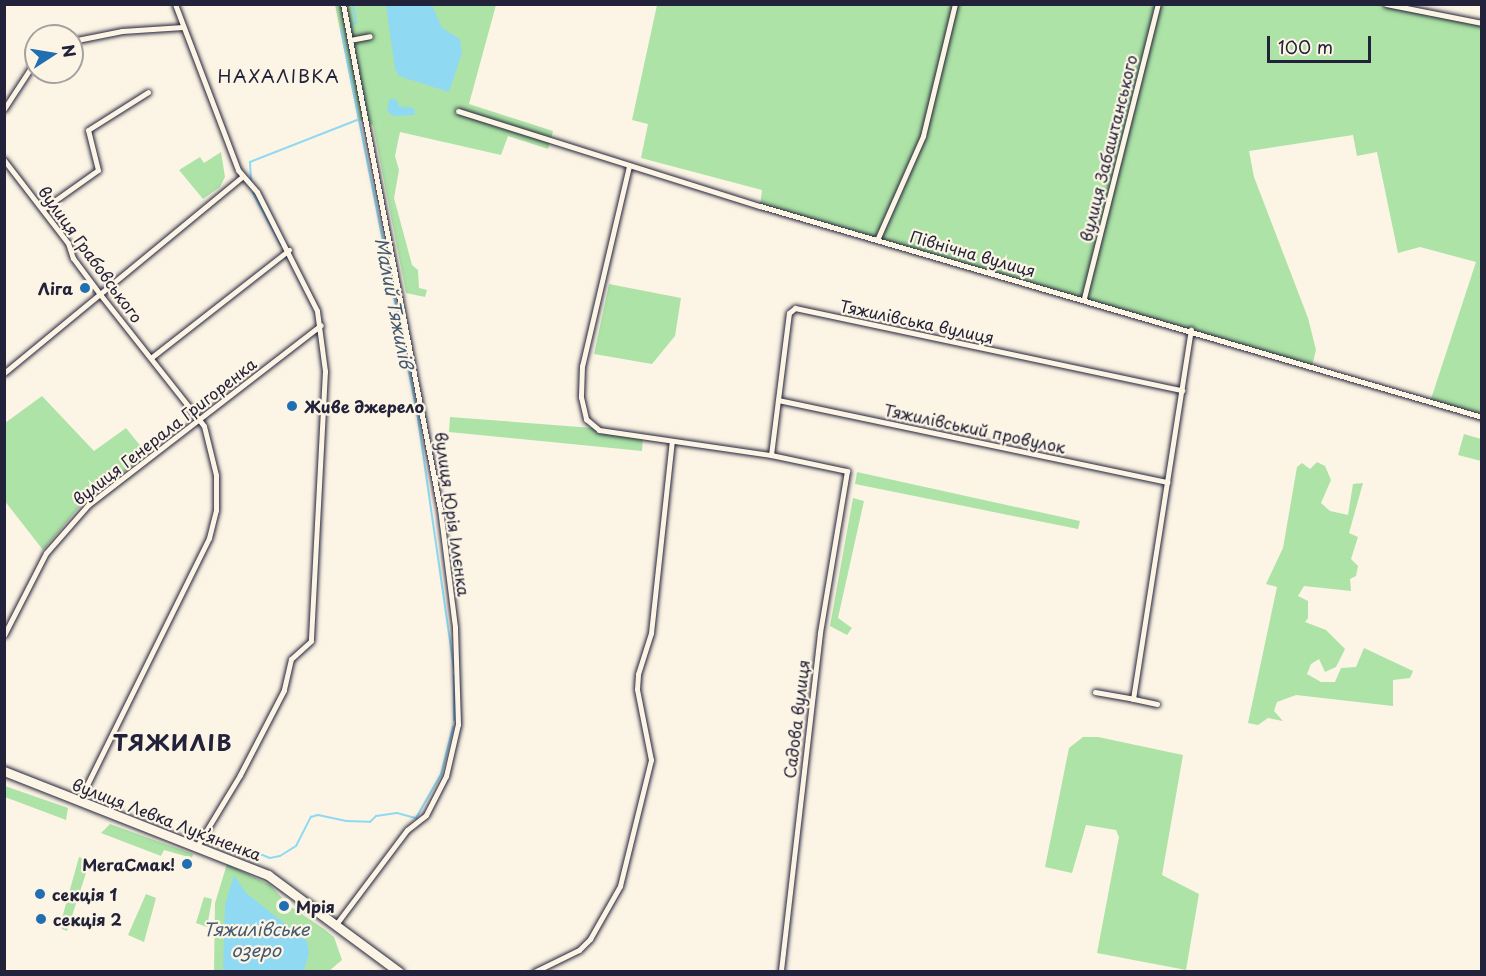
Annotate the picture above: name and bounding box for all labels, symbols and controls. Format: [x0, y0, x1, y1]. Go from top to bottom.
north arrow [24, 24, 84, 84]
scale bar [1270, 24, 1374, 62]
text: 100 m [1278, 33, 1333, 60]
text: N [57, 42, 83, 59]
street label: вулиця Забаштанського [1075, 53, 1141, 243]
district label: НАХАЛІВКА [217, 65, 341, 87]
street label: вулиця Грабовського [35, 182, 147, 326]
street label: Північна вулиця [908, 226, 1038, 280]
water label: Малий Тяжилів [371, 236, 417, 370]
place label: Ліга [38, 278, 73, 298]
marker: Ліга [78, 281, 92, 295]
street label: Тяжилівська вулиця [838, 295, 996, 347]
street label: вулиця Генерала Григоренка [68, 353, 260, 509]
place label: Живе джерело [304, 396, 424, 416]
marker: Живе джерело [285, 399, 299, 413]
street label: Тяжилівський провулок [882, 399, 1068, 457]
street label: вулиця Юрія Іллєнка [432, 430, 474, 598]
street label: Садова вулиця [779, 658, 813, 780]
district label: ТЯЖИЛІВ [113, 729, 233, 755]
street label: вулиця Левка Лукʼяненка [69, 774, 265, 864]
place label: МегаСмак! [82, 854, 175, 874]
marker: МегаСмак! [180, 857, 194, 871]
place label: секція 1 [52, 884, 117, 904]
marker: секція 1 [33, 887, 47, 901]
place label: Мрія [296, 896, 335, 916]
marker: Мрія [277, 899, 291, 913]
place label: секція 2 [53, 909, 121, 929]
marker: секція 2 [34, 912, 48, 926]
water label: Тяжилівське озеро [203, 919, 309, 962]

